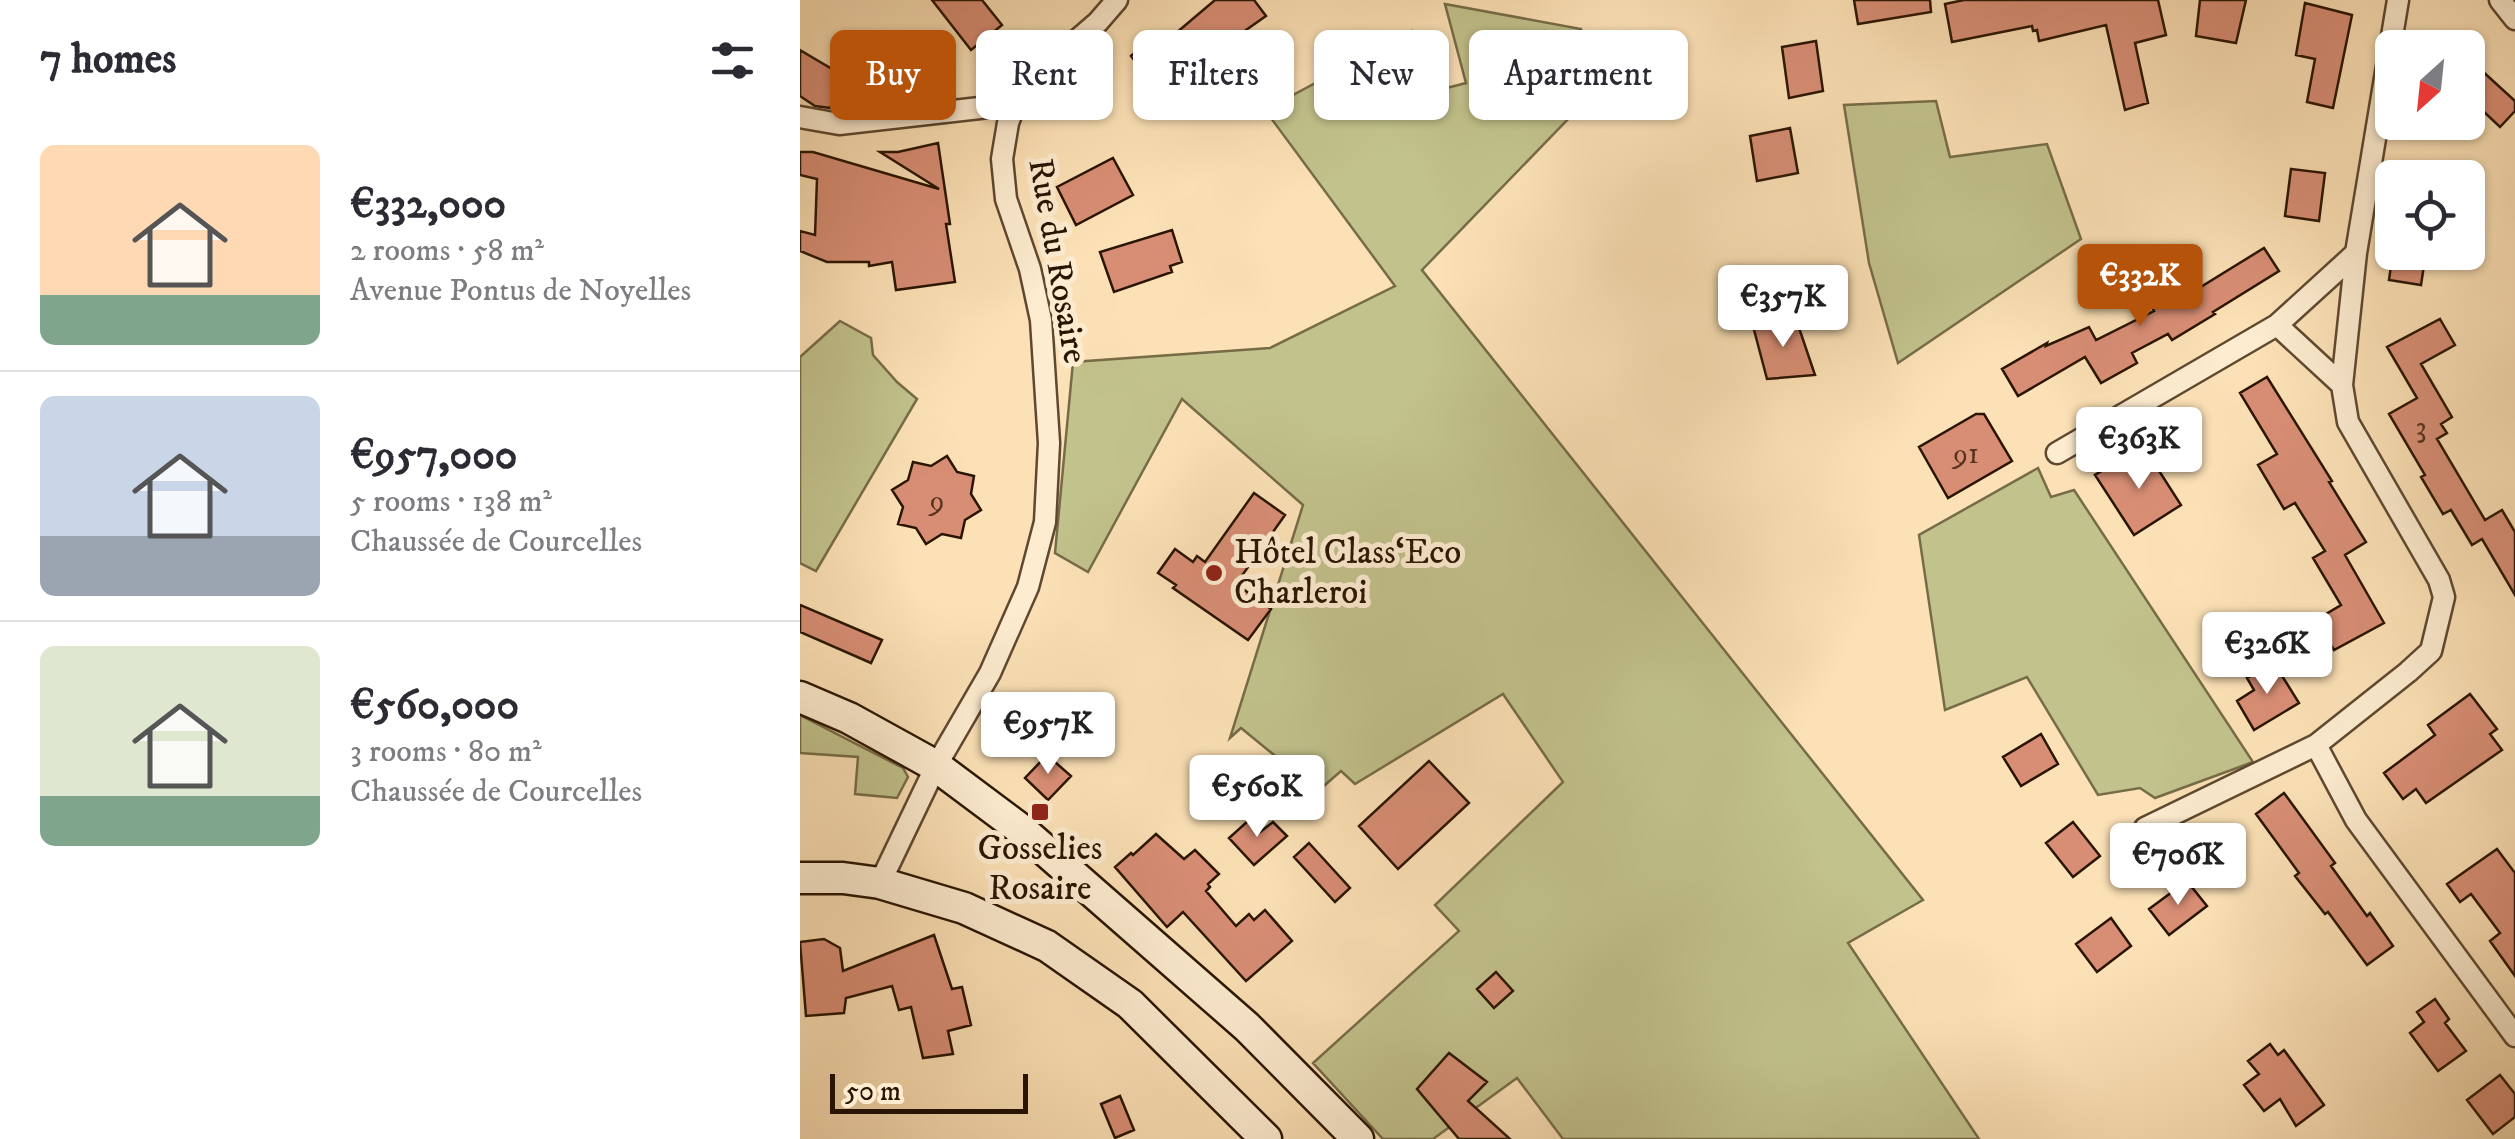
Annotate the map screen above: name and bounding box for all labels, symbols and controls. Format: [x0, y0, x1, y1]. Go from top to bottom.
chip: Buy [830, 30, 956, 120]
chip: Rent [976, 30, 1113, 120]
chip: Filters [1133, 30, 1294, 120]
chip: New [1314, 30, 1449, 120]
chip: Apartment [1469, 30, 1688, 120]
north arrow [2375, 30, 2485, 140]
map controls [2375, 30, 2485, 270]
icon: filters [705, 33, 760, 88]
text: 7 homes [40, 34, 176, 86]
street label: Rue du Rosaire [1017, 155, 1097, 367]
button: locate [2375, 160, 2485, 270]
text: €332,000 [350, 179, 506, 231]
icon: home [120, 185, 240, 305]
text: 2 rooms · 58 m² [350, 231, 544, 271]
pin: €332K [2070, 244, 2210, 329]
text: €332K [2100, 256, 2180, 296]
pin: €357K [1713, 265, 1853, 350]
text: Avenue Pontus de Noyelles [350, 271, 691, 311]
text: €357K [1740, 277, 1826, 317]
pin: €363K [2069, 407, 2209, 492]
house number: 3 [2415, 410, 2427, 447]
text: €363K [2098, 419, 2180, 459]
text: €957,000 [350, 430, 517, 482]
icon: home [120, 436, 240, 556]
house number: 91 [1951, 436, 1979, 473]
text: 5 rooms · 138 m² [350, 482, 552, 522]
house number: 9 [928, 483, 944, 520]
text: Chaussée de Courcelles [350, 522, 642, 562]
place label: Hôtel Class‘Eco Charleroi [1234, 531, 1461, 615]
marker: Hôtel Class‘Eco Charleroi [1203, 562, 1225, 584]
pin: €326K [2197, 612, 2337, 697]
text: €326K [2224, 624, 2310, 664]
text: €560,000 [350, 680, 519, 732]
icon: home [120, 686, 240, 806]
pin: €957K [978, 692, 1118, 777]
text: €957K [1003, 704, 1093, 744]
text: 3 rooms · 80 m² [350, 732, 542, 772]
pin: €560K [1187, 755, 1327, 840]
text: €560K [1211, 767, 1303, 807]
text: Chaussée de Courcelles [350, 772, 642, 812]
marker: Gosselies Rosaire [1029, 801, 1051, 823]
pin: €706K [2108, 823, 2248, 908]
place label: Gosselies Rosaire [977, 827, 1103, 911]
text: €706K [2132, 835, 2224, 875]
scale bar [830, 1069, 1028, 1114]
text: 50 m [845, 1074, 901, 1109]

